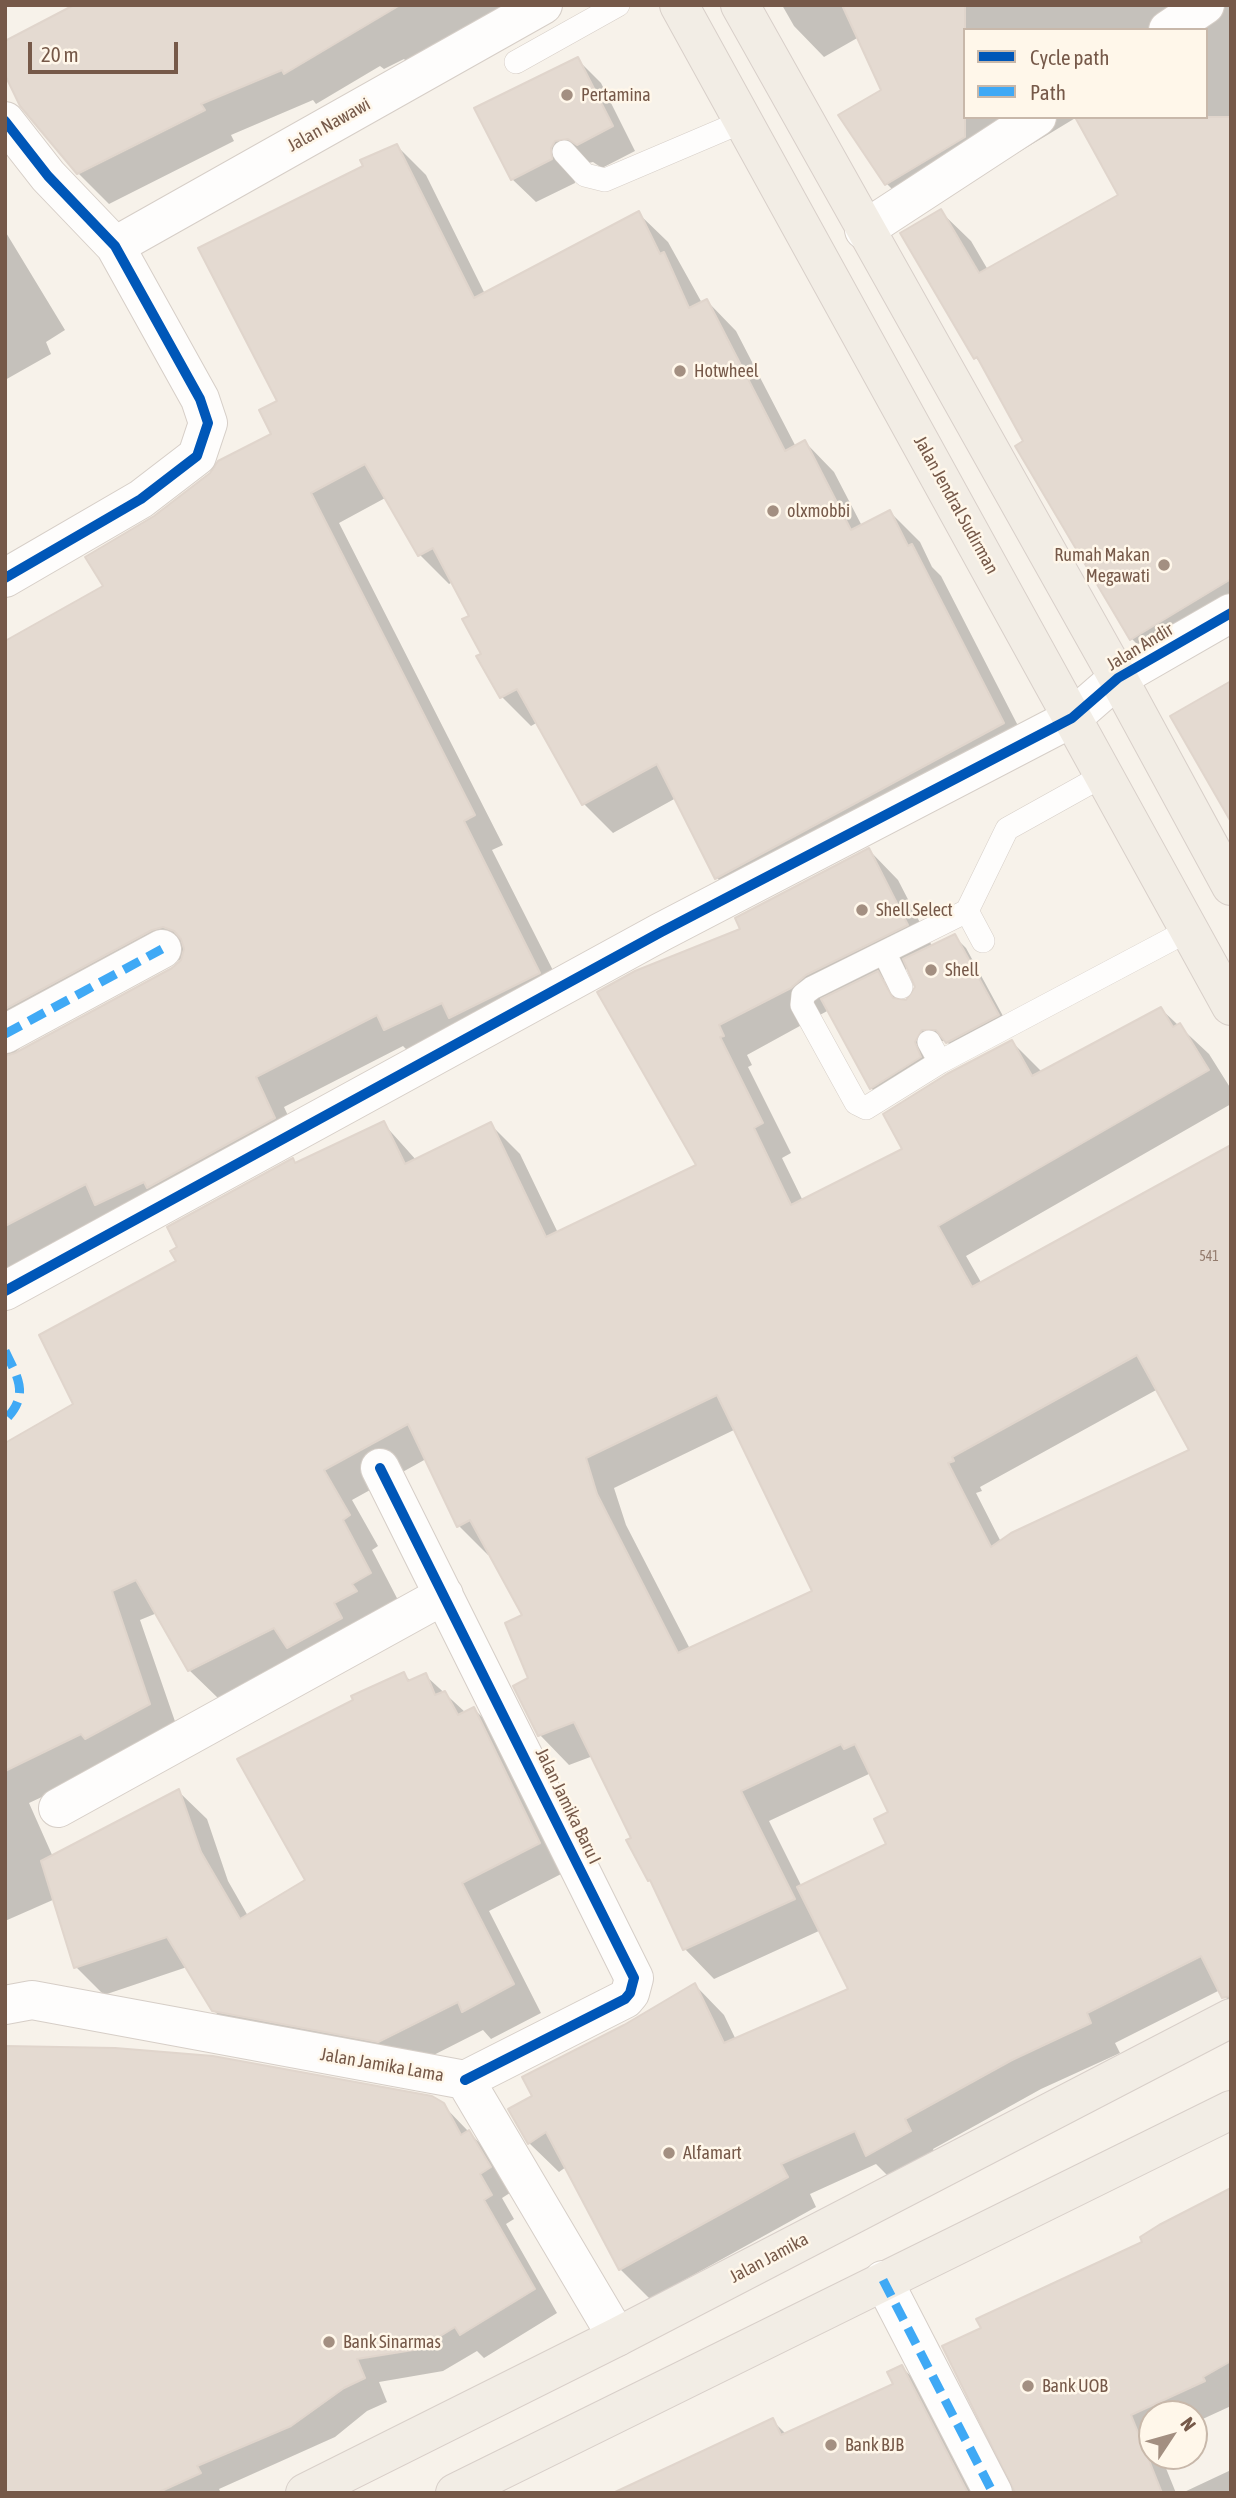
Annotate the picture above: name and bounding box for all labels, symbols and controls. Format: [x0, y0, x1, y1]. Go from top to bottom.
scale bar [32, 28, 182, 72]
legend [963, 28, 1208, 119]
text: 20 m [41, 42, 79, 66]
text: Cycle path [1030, 45, 1109, 69]
text: Path [1030, 80, 1066, 104]
place label: Pertamina [581, 84, 651, 106]
marker: Pertamina [559, 87, 575, 103]
street label: Jalan Nawawi [284, 93, 374, 157]
place label: Hotwheel [694, 360, 759, 382]
marker: Hotwheel [672, 363, 688, 379]
street label: Jalan Jendral Sudirman [909, 432, 1003, 578]
place label: olxmobbi [787, 500, 850, 522]
marker: olxmobbi [765, 503, 781, 519]
place label: Rumah Makan Megawati [1054, 544, 1150, 586]
marker: Rumah Makan Megawati [1156, 557, 1172, 573]
street label: Jalan Andir [1103, 619, 1177, 675]
place label: Shell Select [876, 899, 953, 921]
marker: Shell Select [854, 902, 870, 918]
place label: Shell [945, 959, 979, 981]
marker: Shell [923, 962, 939, 978]
house number: 541 [1199, 1249, 1219, 1265]
street label: Jalan Jamika Baru I [531, 1744, 605, 1868]
street label: Jalan Jamika Lama [319, 2044, 445, 2086]
place label: Alfamart [683, 2142, 742, 2164]
marker: Alfamart [661, 2145, 677, 2161]
street label: Jalan Jamika [726, 2228, 812, 2288]
place label: Bank Sinarmas [343, 2331, 441, 2353]
marker: Bank Sinarmas [321, 2334, 337, 2350]
place label: Bank UOB [1042, 2375, 1108, 2397]
marker: Bank UOB [1020, 2378, 1036, 2394]
north arrow [1138, 2400, 1208, 2470]
text: N [1176, 2413, 1201, 2435]
place label: Bank BJB [845, 2434, 904, 2456]
marker: Bank BJB [823, 2437, 839, 2453]

